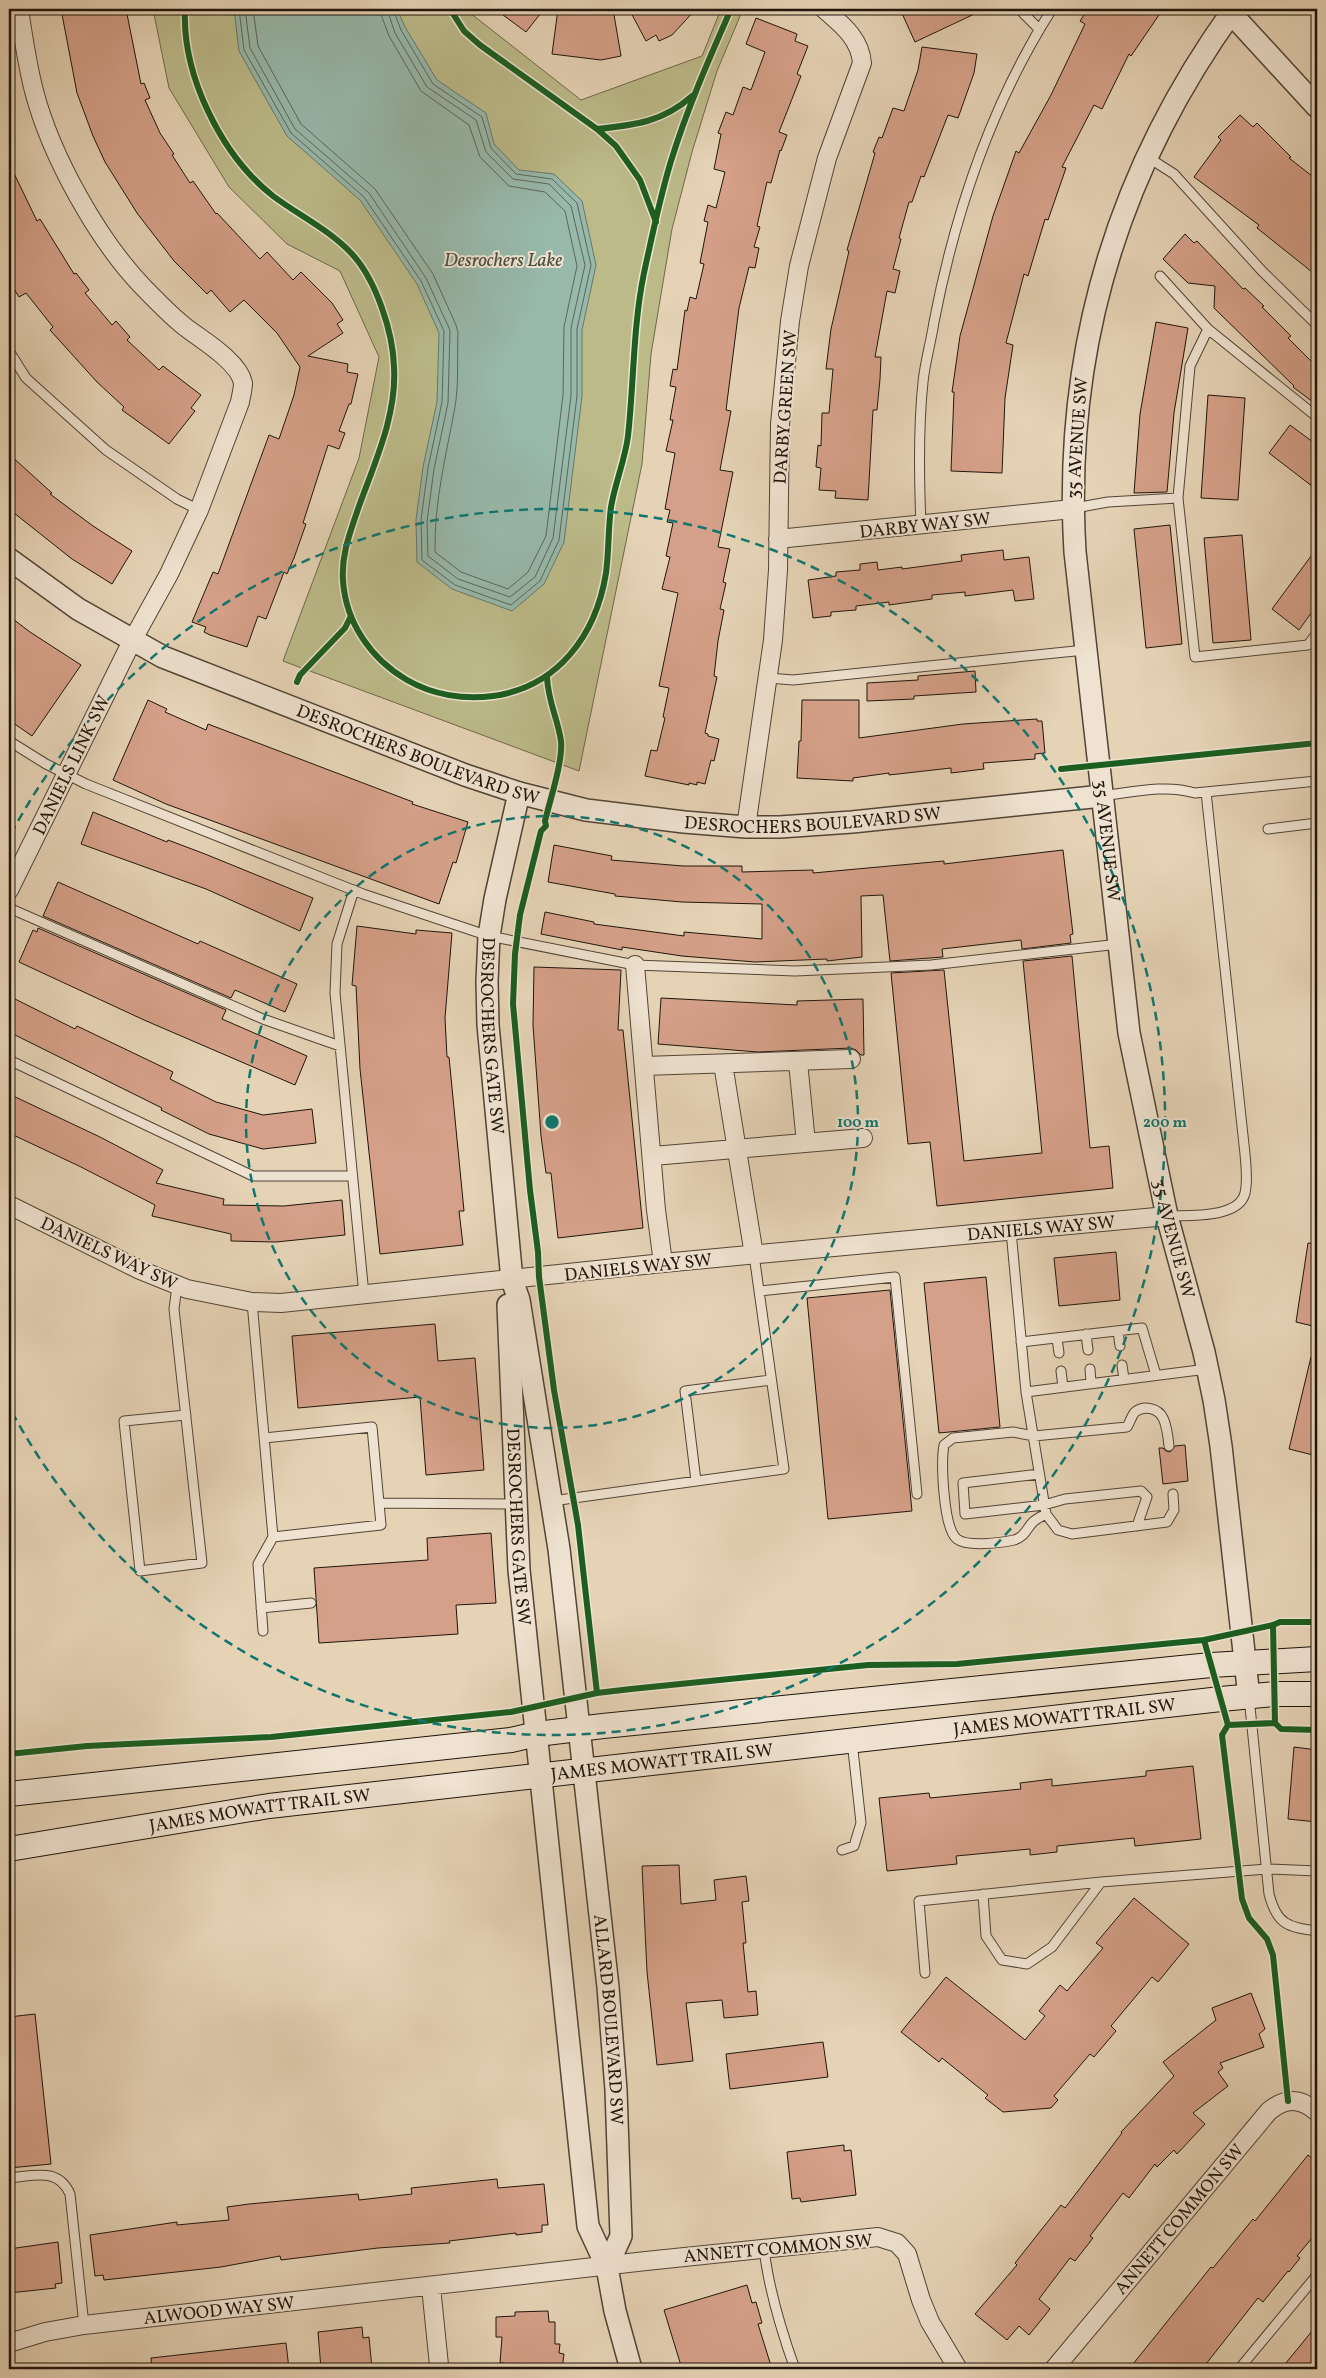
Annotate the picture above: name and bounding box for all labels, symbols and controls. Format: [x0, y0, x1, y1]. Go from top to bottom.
water label: Desrochers Lake [444, 248, 562, 274]
street label: DARBY GREEN SW [769, 329, 804, 485]
street label: 35 AVENUE SW [1062, 376, 1095, 500]
street label: DARBY WAY SW [858, 507, 992, 546]
street label: DANIELS LINK SW [28, 691, 117, 840]
street label: DESROCHERS BOULEVARD SW [292, 699, 542, 812]
street label: 35 AVENUE SW [1087, 779, 1125, 903]
street label: DESROCHERS BOULEVARD SW [683, 802, 943, 841]
street label: DESROCHERS GATE SW [473, 936, 509, 1135]
centre of rings [543, 1113, 561, 1131]
text: 100 m [837, 1113, 880, 1134]
text: 200 m [1143, 1113, 1187, 1134]
street label: 35 AVENUE SW [1146, 1177, 1200, 1301]
street label: DANIELS WAY SW [966, 1211, 1116, 1248]
street label: DANIELS WAY SW [36, 1212, 181, 1297]
street label: DANIELS WAY SW [563, 1248, 713, 1289]
street label: DESROCHERS GATE SW [499, 1428, 536, 1627]
street label: JAMES MOWATT TRAIL SW [952, 1693, 1177, 1743]
street label: JAMES MOWATT TRAIL SW [550, 1738, 775, 1788]
street label: JAMES MOWATT TRAIL SW [148, 1784, 372, 1840]
street label: ALLARD BOULEVARD SW [586, 1913, 628, 2125]
street label: ANNETT COMMON SW [1110, 2139, 1251, 2301]
street label: ANNETT COMMON SW [683, 2229, 874, 2270]
street label: ALWOOD WAY SW [143, 2291, 296, 2332]

